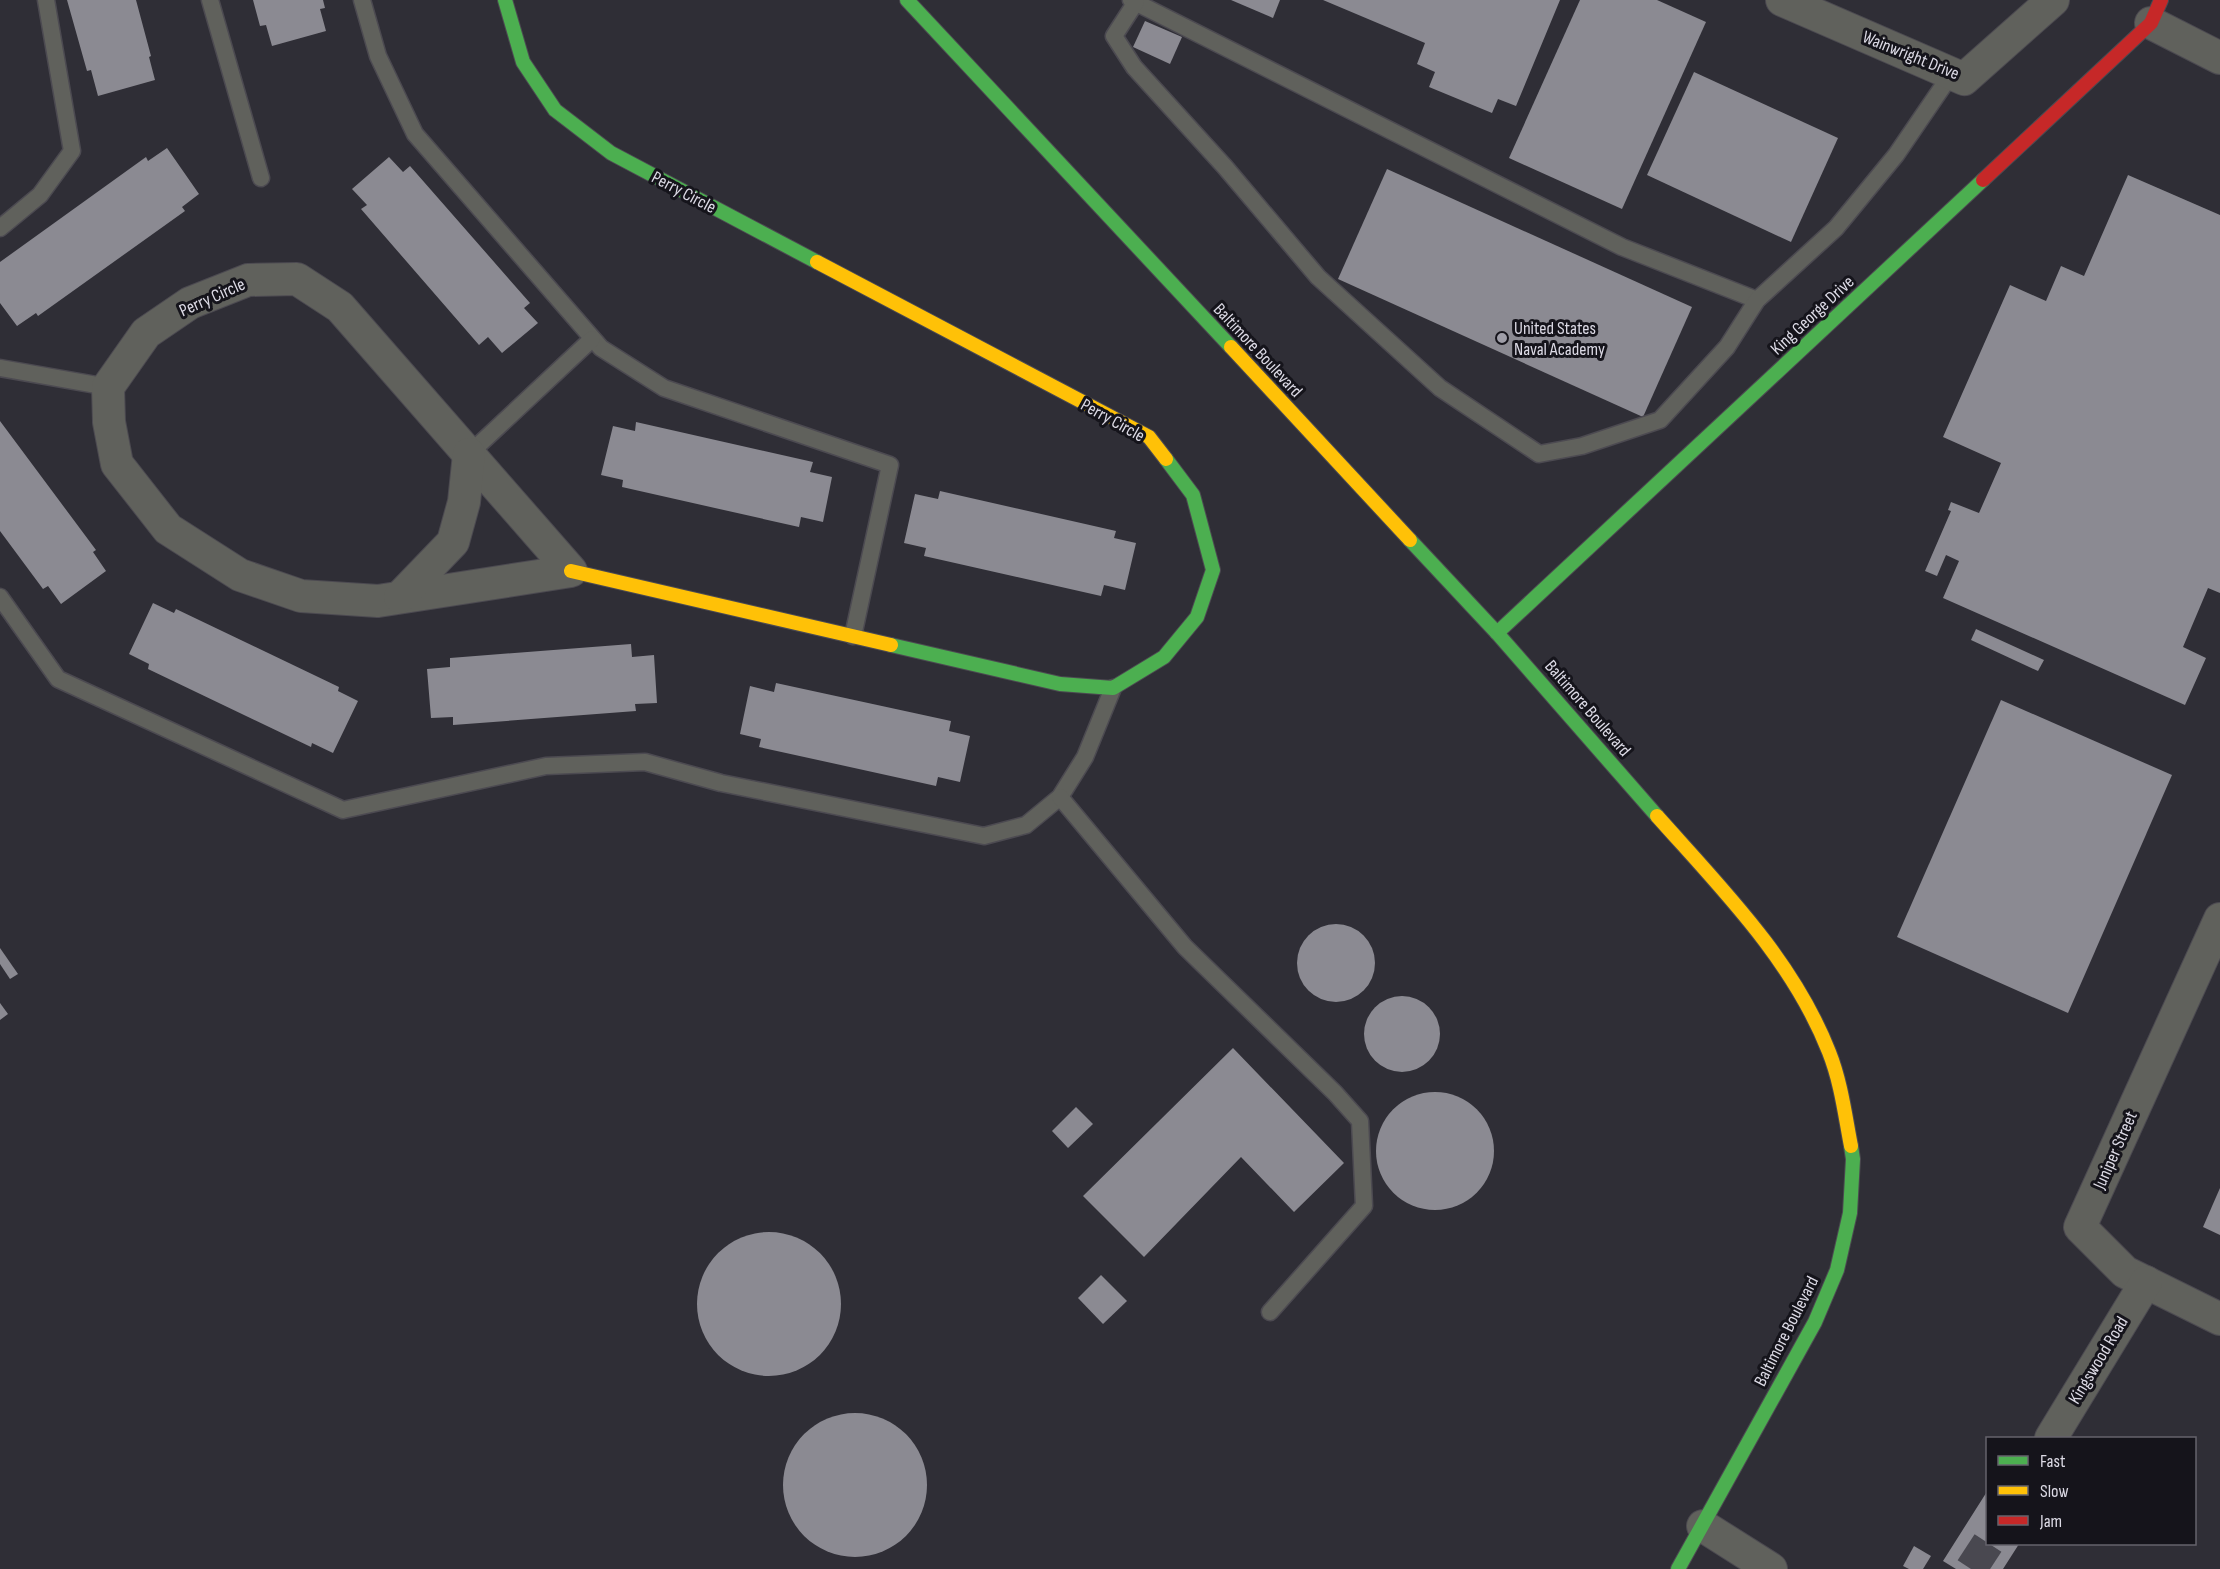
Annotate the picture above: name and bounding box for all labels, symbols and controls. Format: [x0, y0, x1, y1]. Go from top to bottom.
street label: Wainwright Drive [1859, 27, 1962, 84]
street label: Perry Circle [648, 167, 720, 218]
street label: King George Drive [1766, 271, 1858, 359]
street label: Perry Circle [176, 274, 248, 321]
street label: Baltimore Boulevard [1209, 299, 1306, 402]
place label: United States Naval Academy [1514, 318, 1605, 360]
marker: United States Naval Academy [1495, 331, 1509, 345]
street label: Perry Circle [1077, 394, 1148, 447]
street label: Baltimore Boulevard [1540, 656, 1635, 761]
street label: Juniper Street [2089, 1108, 2142, 1193]
street label: Baltimore Boulevard [1750, 1273, 1823, 1390]
street label: Kingswood Road [2064, 1313, 2133, 1408]
legend [1986, 1437, 2196, 1545]
text: Fast [2040, 1451, 2066, 1472]
text: Slow [2040, 1481, 2069, 1502]
text: Jam [2039, 1511, 2062, 1532]

